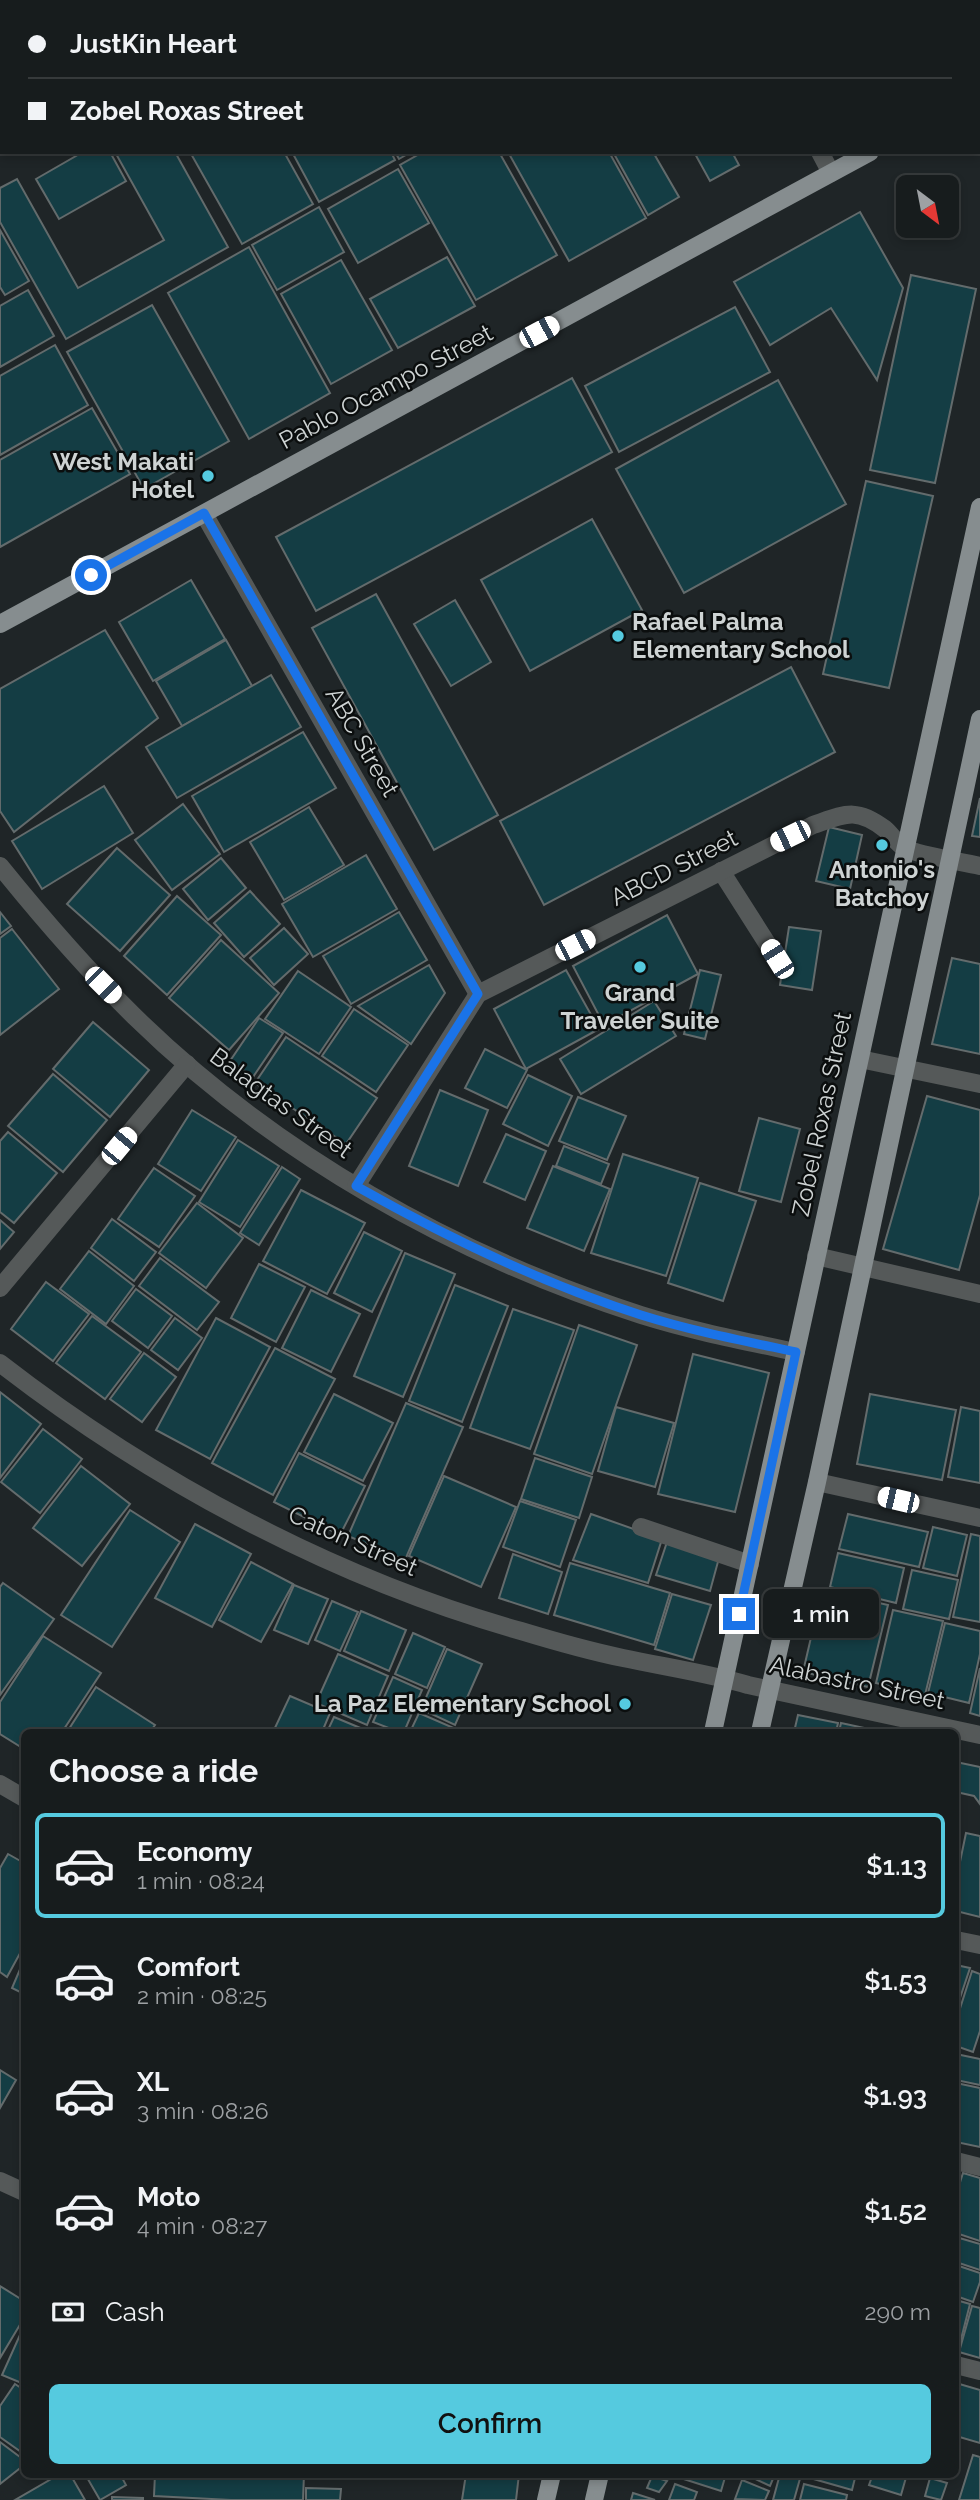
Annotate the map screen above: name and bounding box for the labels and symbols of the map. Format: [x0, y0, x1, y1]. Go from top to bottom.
north arrow [896, 175, 959, 238]
car [516, 313, 563, 351]
street label: Pablo Ocampo Street [274, 318, 498, 455]
place label: West Makati Hotel [53, 447, 194, 504]
marker: West Makati Hotel [200, 468, 216, 484]
route start [75, 559, 107, 591]
place label: Rafael Palma Elementary School [632, 607, 850, 664]
marker: Rafael Palma Elementary School [610, 628, 626, 644]
street label: ABC Street [320, 682, 405, 802]
car [767, 817, 814, 855]
street label: ABCD Street [605, 823, 742, 912]
marker: Antonio's Batchoy [874, 837, 890, 853]
place label: Antonio's Batchoy [829, 855, 935, 912]
car [552, 926, 599, 964]
car [757, 936, 798, 982]
marker: Grand Traveler Suite [632, 959, 648, 975]
car [81, 963, 126, 1007]
place label: Grand Traveler Suite [561, 978, 719, 1035]
street label: Zobel Roxas Street [786, 1009, 857, 1219]
street label: Balagtas Street [204, 1041, 358, 1164]
car [98, 1123, 141, 1169]
car [876, 1485, 921, 1515]
street label: Caton Street [284, 1499, 422, 1582]
callout: 1 min [764, 1590, 879, 1638]
route end [723, 1598, 755, 1630]
street label: Alabastro Street [767, 1650, 947, 1715]
place label: La Paz Elementary School [314, 1689, 611, 1718]
marker: La Paz Elementary School [617, 1696, 633, 1712]

